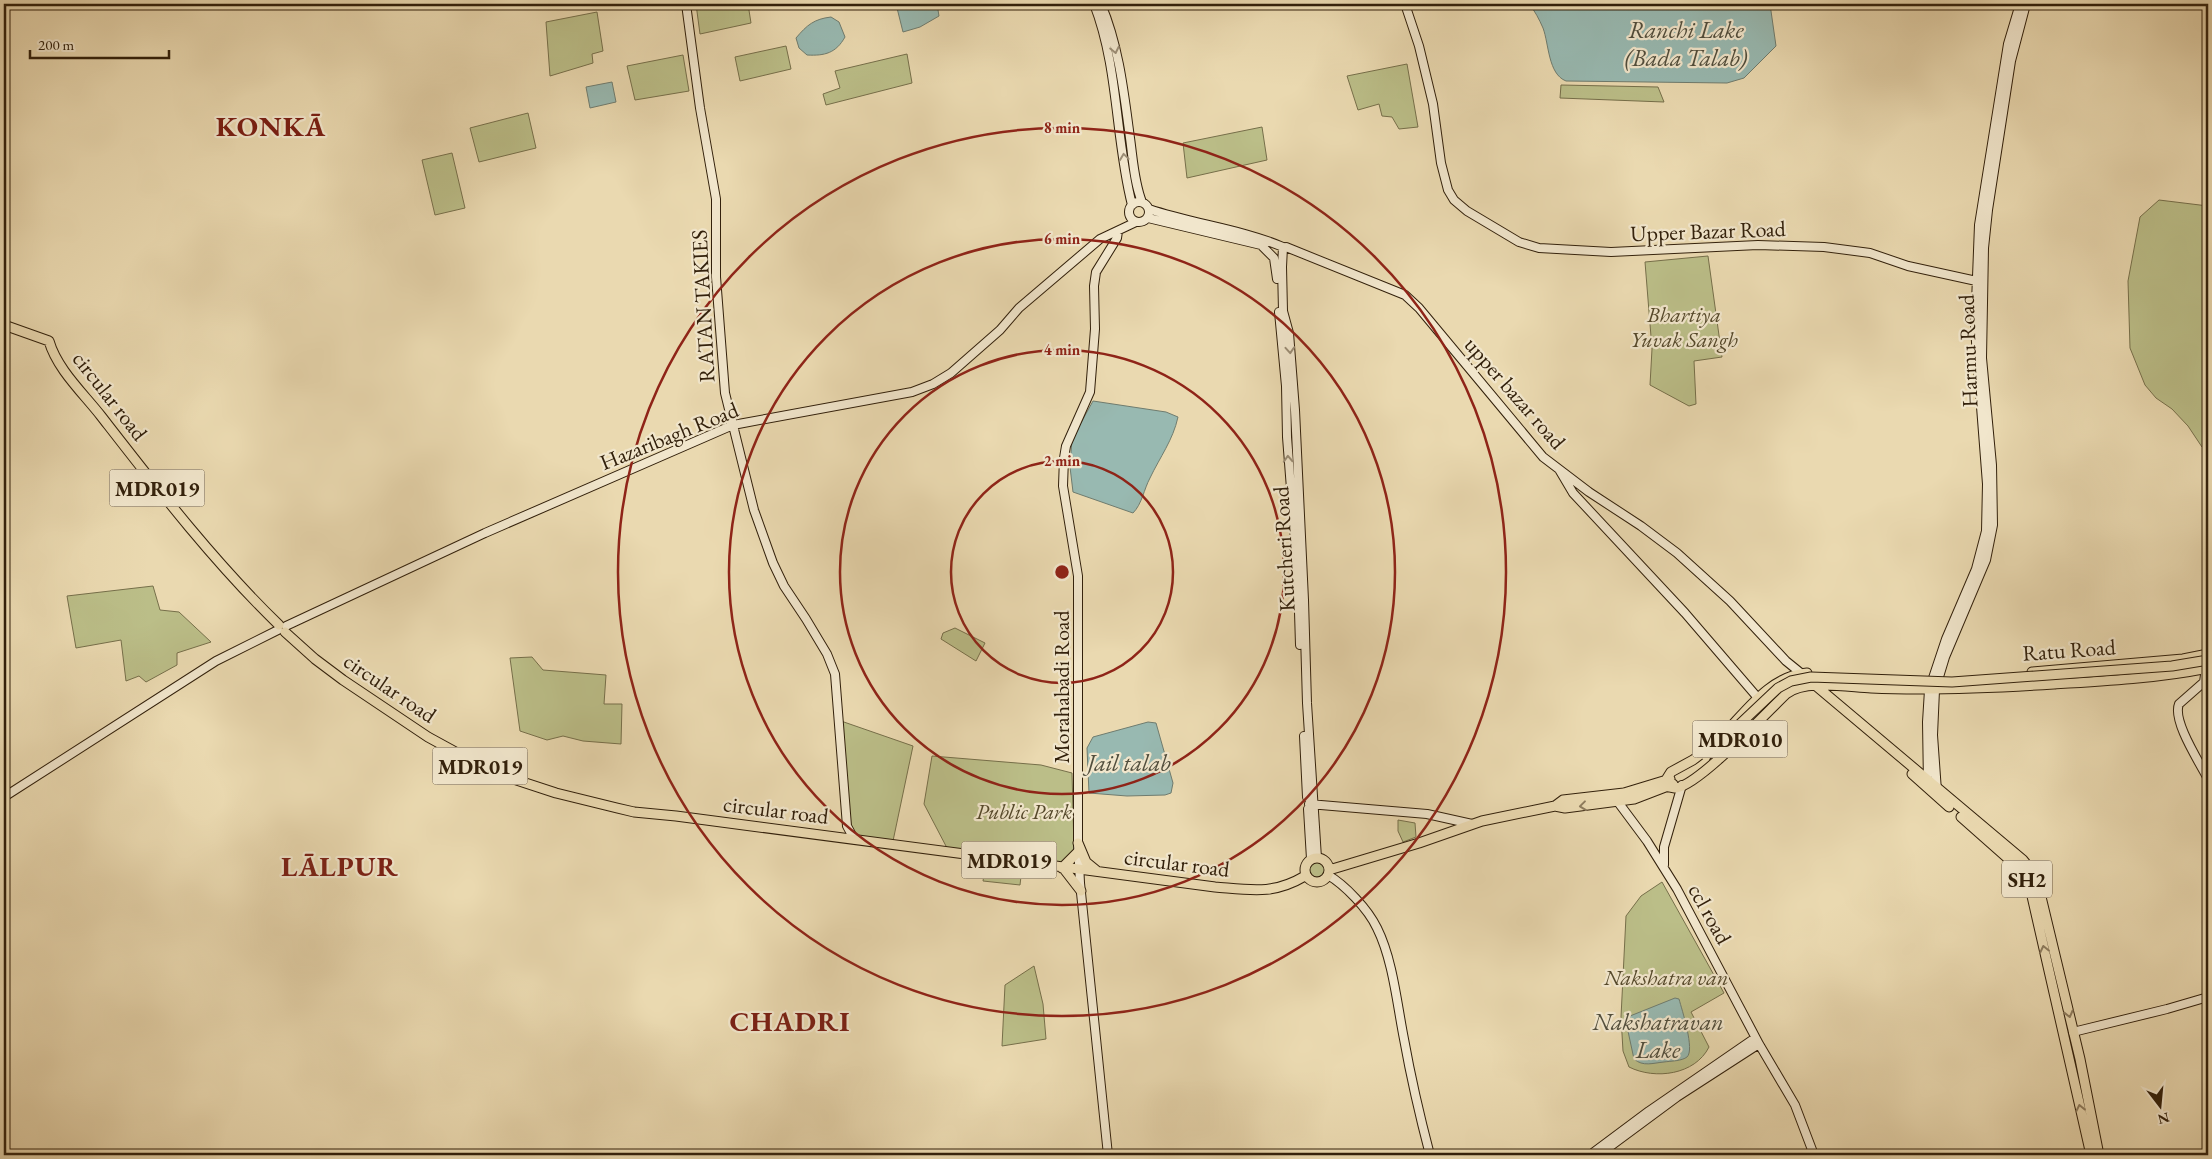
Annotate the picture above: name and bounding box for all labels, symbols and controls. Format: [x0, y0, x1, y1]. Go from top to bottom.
water label: Ranchi Lake (Bada Talab) [1625, 14, 1748, 73]
scale bar [30, 28, 169, 60]
text: 200 m [38, 35, 75, 54]
one-way arrow [1110, 46, 1120, 55]
district label: KONKĀ [216, 108, 326, 144]
text: 8 min [1044, 118, 1081, 137]
one-way arrow [1119, 152, 1130, 160]
street label: Upper Bazar Road [1630, 214, 1787, 248]
street label: RATAN TAKIES [685, 229, 721, 383]
text: 6 min [1044, 229, 1081, 248]
street label: Harmu Road [1952, 293, 1984, 408]
park label: Bhartiya Yuvak Sangh [1630, 300, 1738, 354]
street label: upper bazar road [1458, 330, 1573, 456]
text: 4 min [1044, 340, 1081, 359]
street label: circular road [66, 345, 155, 447]
one-way arrow [1285, 347, 1296, 355]
street label: Hazaribagh Road [595, 395, 743, 477]
text: 2 min [1044, 451, 1081, 470]
one-way arrow [1283, 455, 1294, 463]
road number: MDR019 [110, 469, 204, 506]
street label: Kutcheri Road [1266, 485, 1302, 612]
centre of rings [1053, 563, 1071, 581]
street label: Morahabadi Road [1047, 610, 1076, 764]
street label: Ratu Road [2021, 632, 2117, 668]
street label: circular road [338, 646, 443, 730]
road number: MDR010 [1692, 721, 1788, 758]
water label: Jail talab [1082, 747, 1171, 778]
road number: MDR019 [432, 748, 528, 784]
street label: circular road [722, 789, 831, 831]
park label: Public Park [976, 797, 1072, 826]
one-way arrow [1579, 800, 1587, 811]
road number: MDR019 [962, 842, 1056, 878]
street label: circular road [1123, 842, 1232, 884]
district label: LĀLPUR [281, 848, 399, 884]
road number: SH2 [2002, 861, 2052, 898]
street label: ccl road [1682, 879, 1739, 950]
one-way arrow [2040, 945, 2050, 954]
park label: Nakshatra van [1603, 963, 1728, 992]
district label: CHADRI [729, 1003, 851, 1039]
water label: Nakshatravan Lake [1591, 1006, 1724, 1065]
one-way arrow [2063, 1009, 2074, 1018]
north arrow [2134, 1082, 2184, 1132]
one-way arrow [2076, 1103, 2086, 1112]
text: N [2155, 1108, 2172, 1129]

